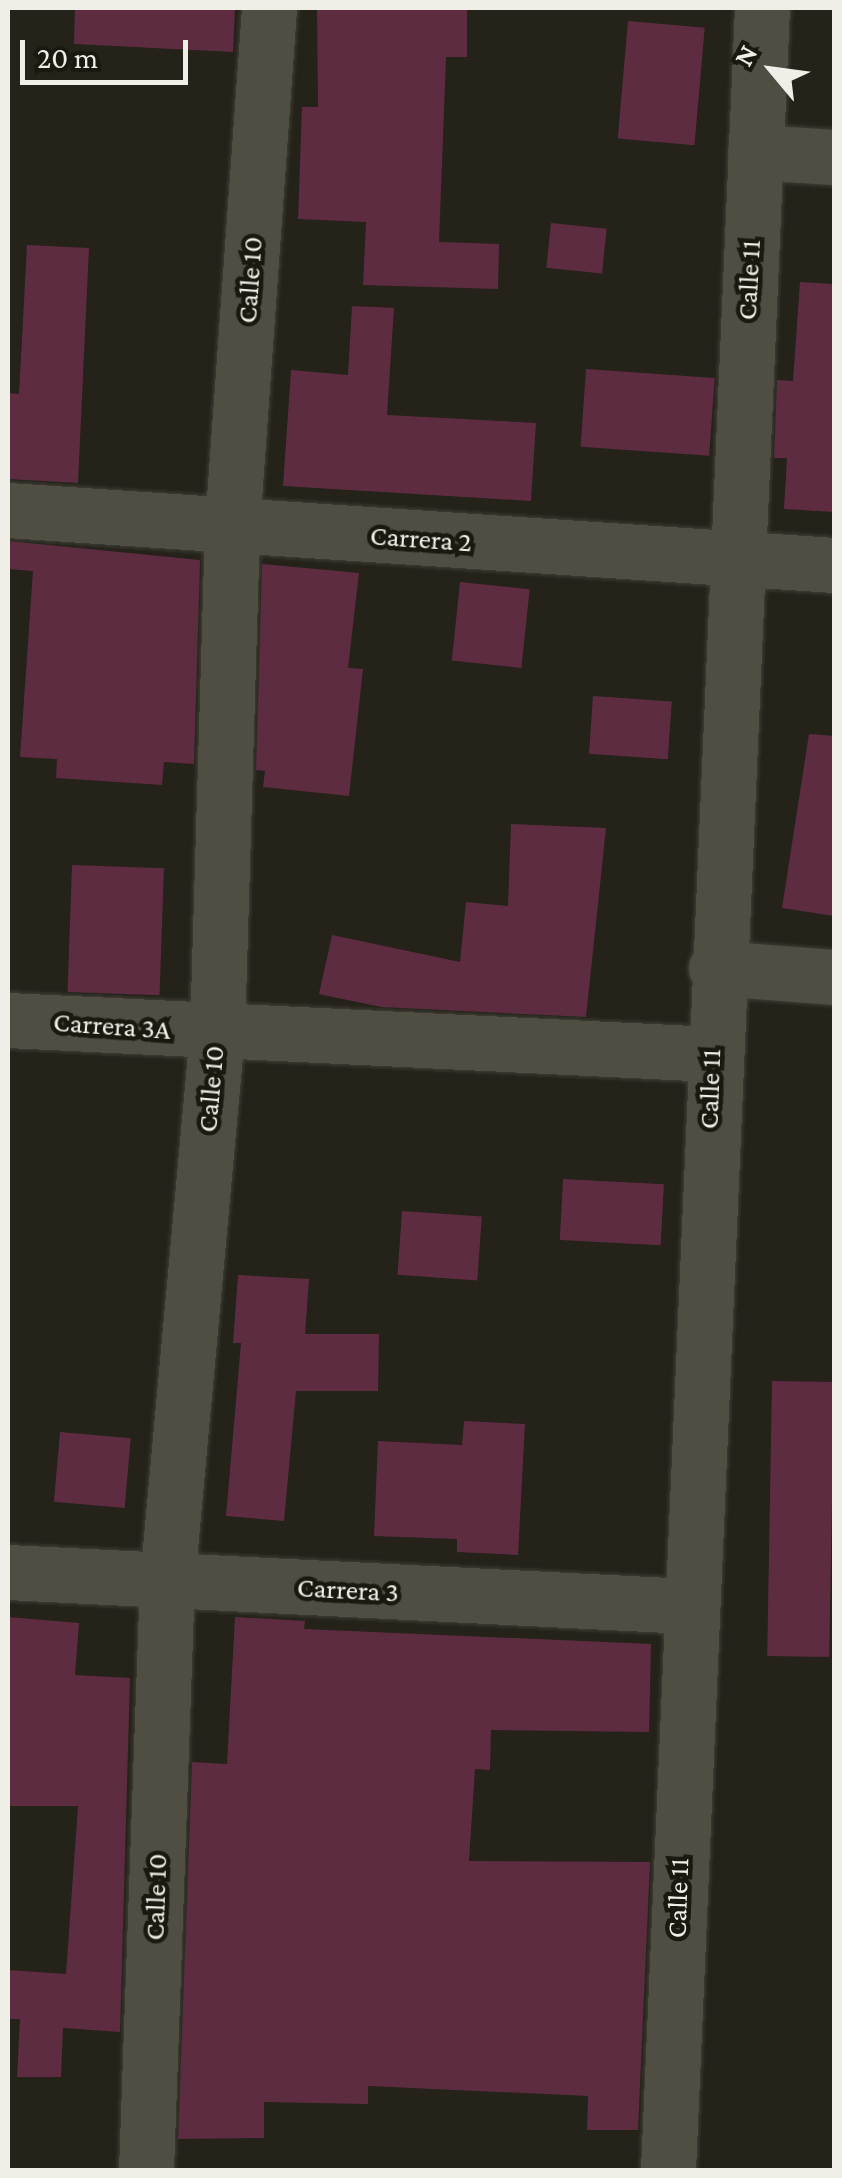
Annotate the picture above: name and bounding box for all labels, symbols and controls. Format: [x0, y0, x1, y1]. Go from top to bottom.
scale bar [25, 20, 192, 82]
north arrow [722, 20, 822, 120]
text: N [727, 39, 764, 71]
text: 20 m [37, 41, 98, 74]
street label: Calle 10 [230, 236, 270, 324]
street label: Calle 11 [730, 239, 768, 321]
street label: Carrera 2 [369, 519, 473, 559]
street label: Carrera 3A [52, 1005, 172, 1047]
street label: Calle 10 [190, 1044, 232, 1134]
street label: Calle 11 [692, 1048, 728, 1130]
street label: Carrera 3 [296, 1571, 400, 1609]
street label: Calle 10 [138, 1853, 174, 1941]
street label: Calle 11 [660, 1857, 696, 1939]

